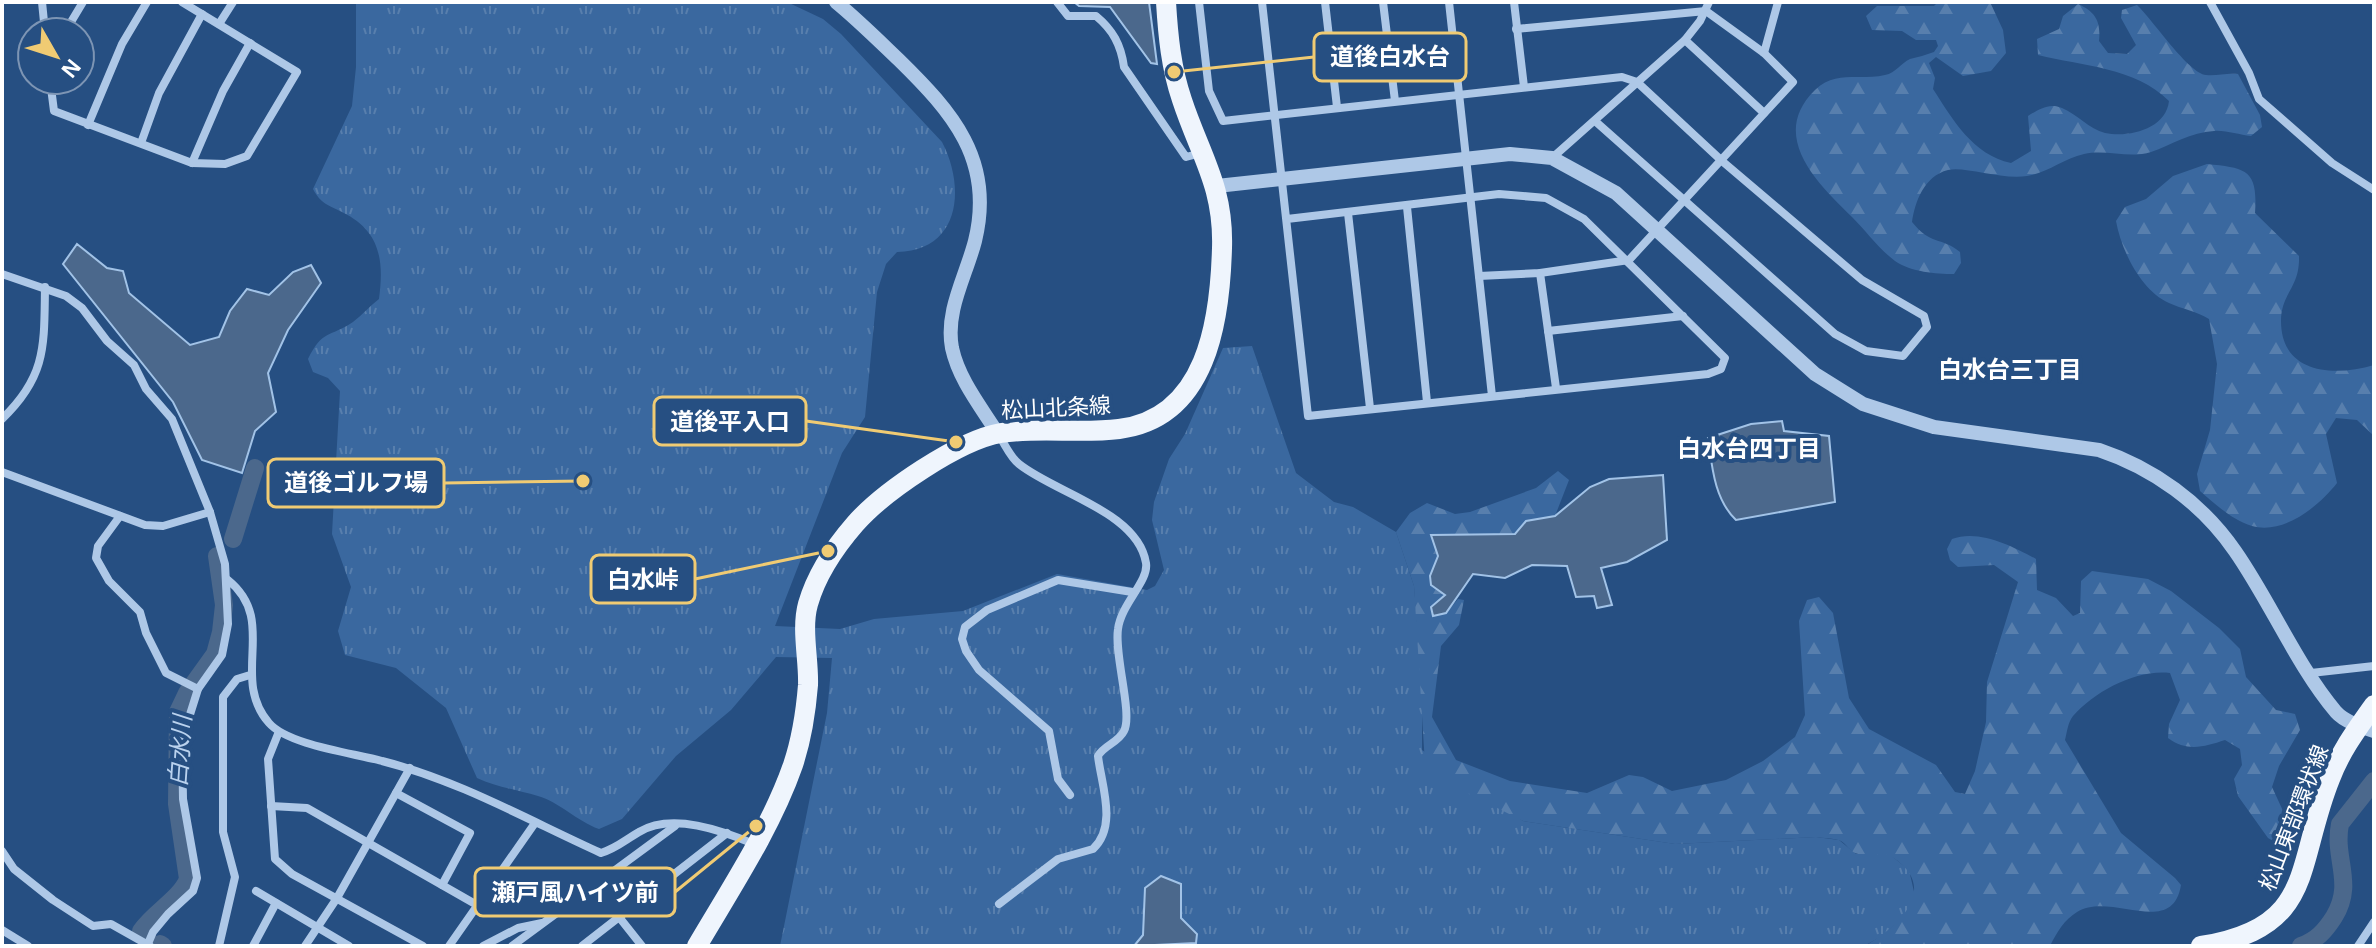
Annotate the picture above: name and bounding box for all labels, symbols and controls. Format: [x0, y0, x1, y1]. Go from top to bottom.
north arrow [16, 16, 96, 96]
callout: 道後白水台 [1314, 33, 1466, 81]
text: 道後白水台 [1330, 43, 1450, 70]
text: N [56, 54, 86, 82]
district label: 白水台三丁目 [1938, 356, 2082, 383]
street label: 松山北条線 [1000, 393, 1112, 423]
callout: 道後平入口 [654, 397, 806, 445]
text: 道後平入口 [670, 408, 790, 435]
district label: 白水台四丁目 [1677, 435, 1821, 462]
callout: 道後ゴルフ場 [268, 459, 444, 507]
text: 道後ゴルフ場 [284, 469, 428, 496]
callout: 白水峠 [591, 555, 695, 603]
text: 白水峠 [607, 566, 679, 593]
water label: 白水川 [164, 711, 196, 788]
street label: 松山東部環状線 [2255, 742, 2333, 894]
callout: 瀬戸風ハイツ前 [475, 868, 675, 916]
text: 瀬戸風ハイツ前 [491, 879, 659, 906]

